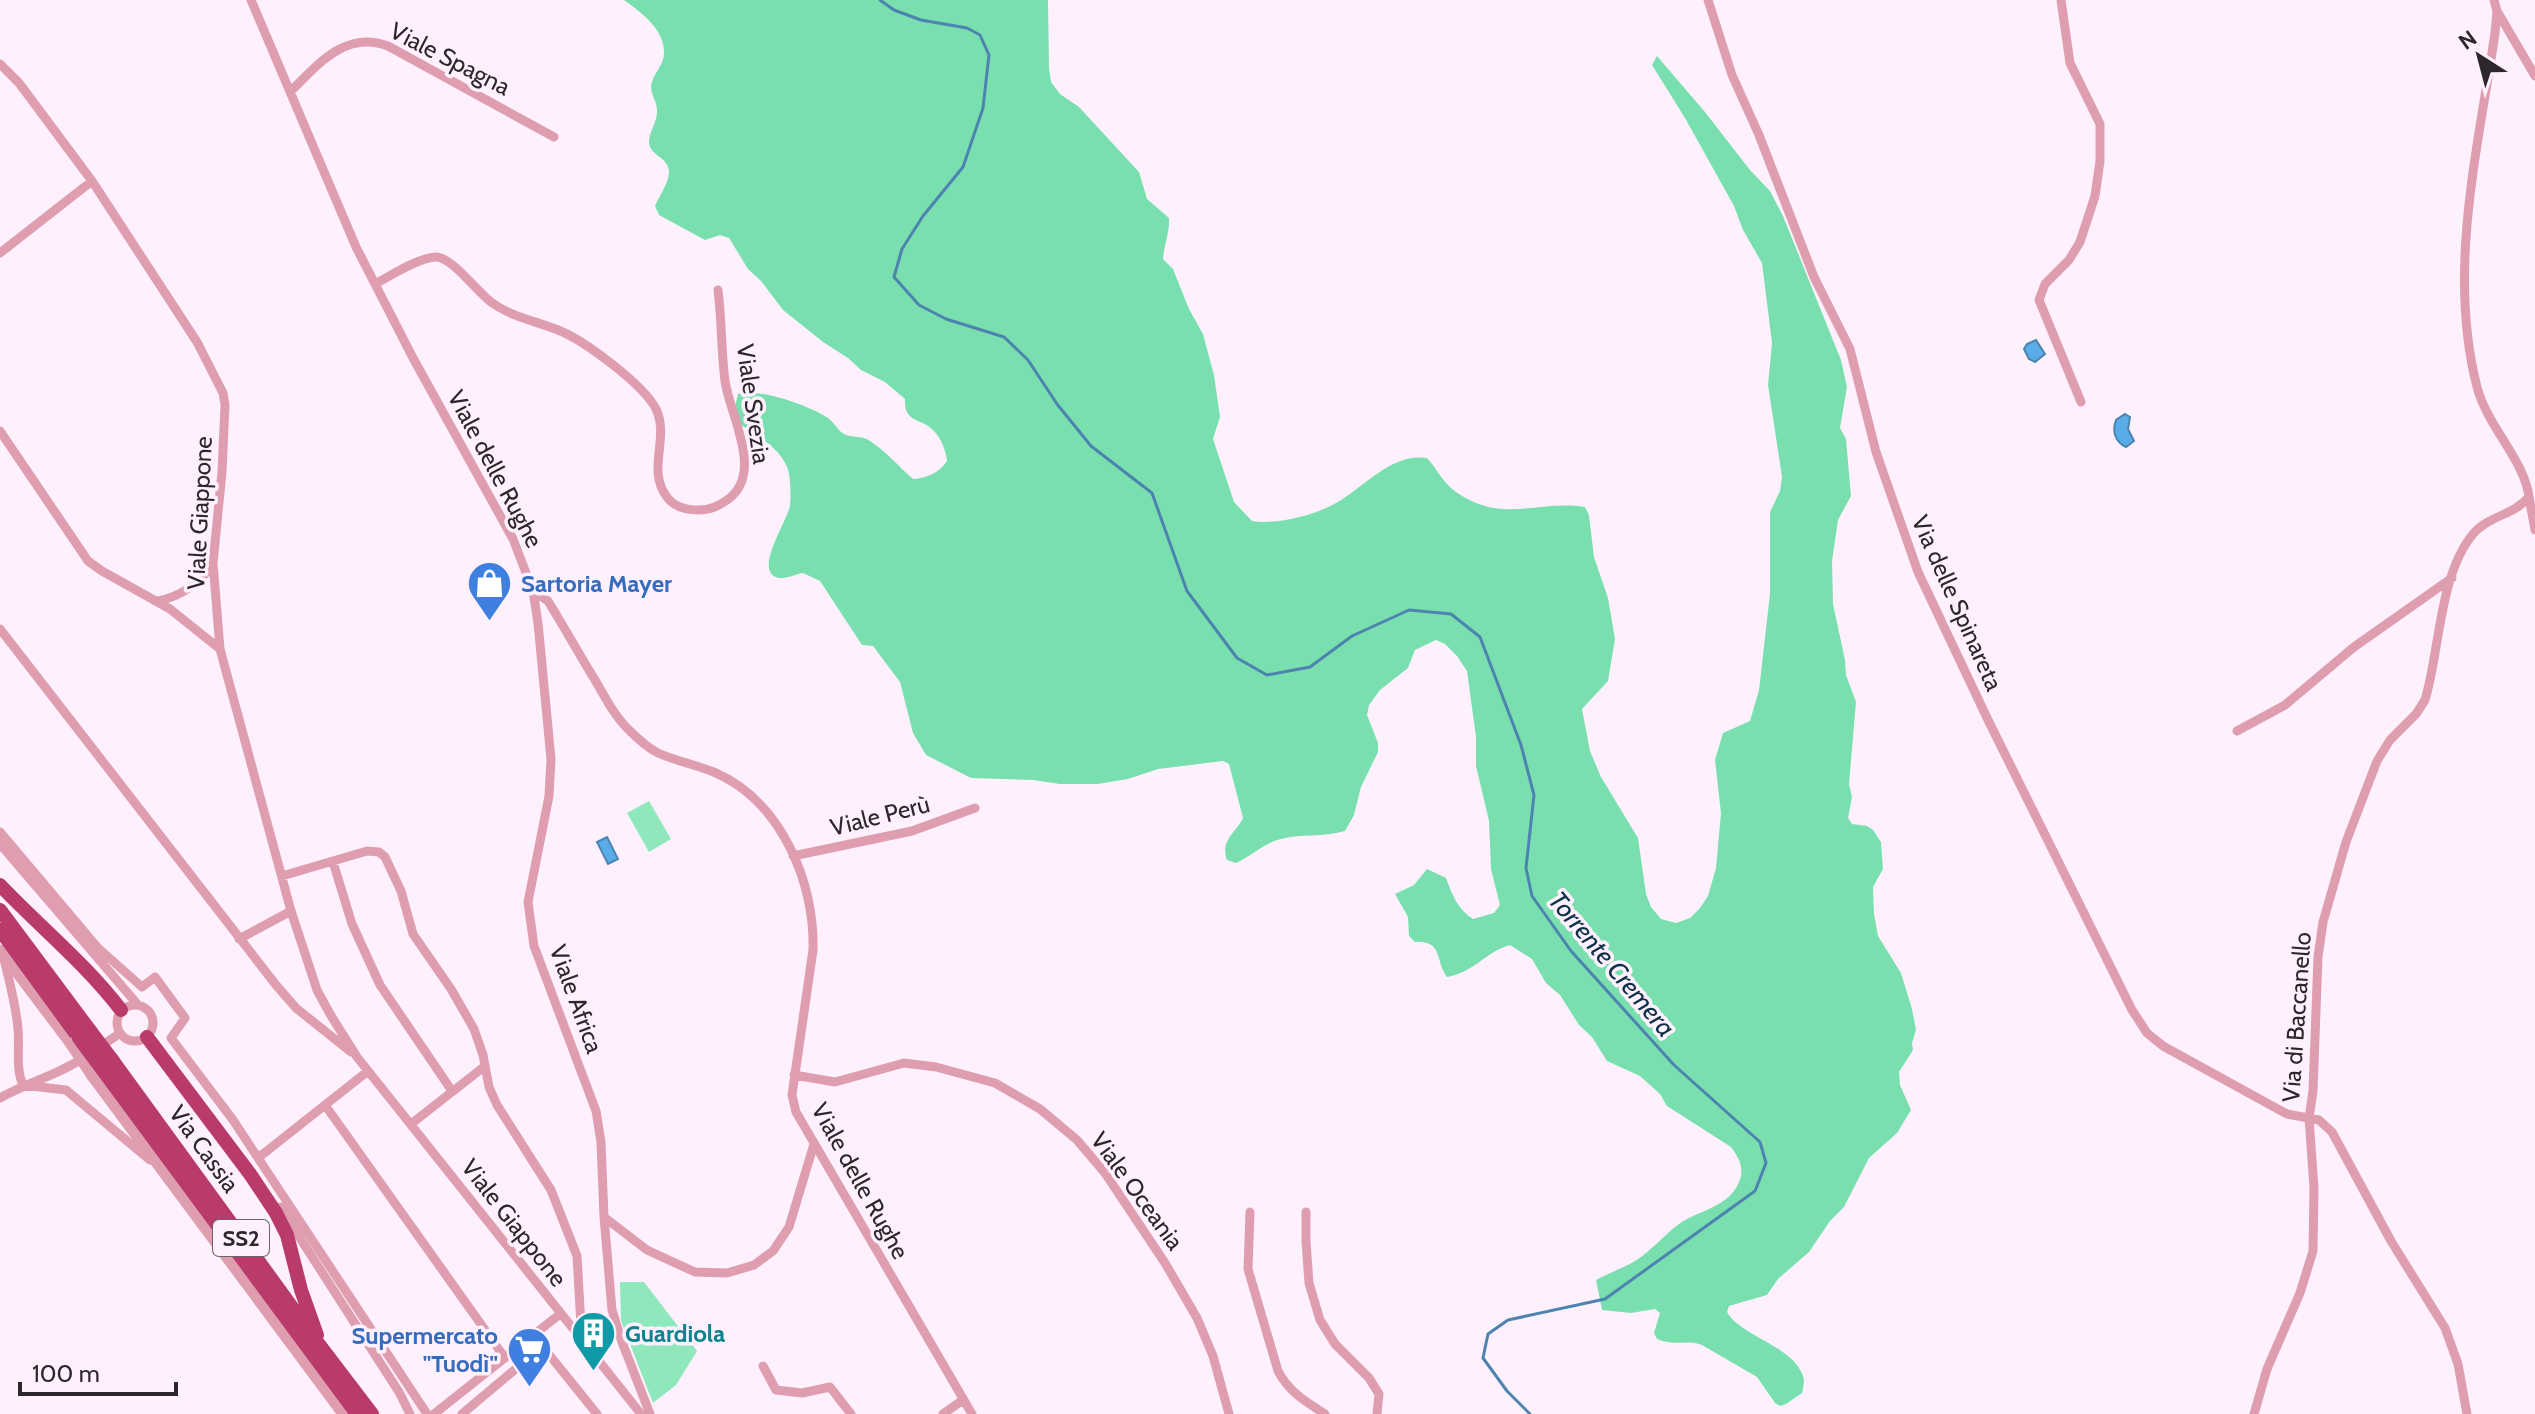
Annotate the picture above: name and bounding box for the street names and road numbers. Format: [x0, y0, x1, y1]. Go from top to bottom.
street label: Viale Spagna [385, 16, 516, 101]
street label: Viale Svezia [731, 342, 776, 466]
street label: Viale delle Rughe [442, 385, 549, 552]
street label: Viale Giappone [181, 435, 218, 591]
street label: Via delle Spinareta [1906, 511, 2009, 695]
street label: Viale Perù [827, 789, 933, 842]
street label: Via di Baccanello [2276, 931, 2317, 1103]
street label: Viale Africa [544, 941, 610, 1057]
street label: Viale delle Rughe [806, 1098, 915, 1264]
street label: Via Cassia [163, 1100, 246, 1198]
street label: Viale Oceania [1085, 1126, 1190, 1256]
street label: Viale Giappone [456, 1153, 573, 1292]
road number: SS2 [213, 1220, 269, 1256]

